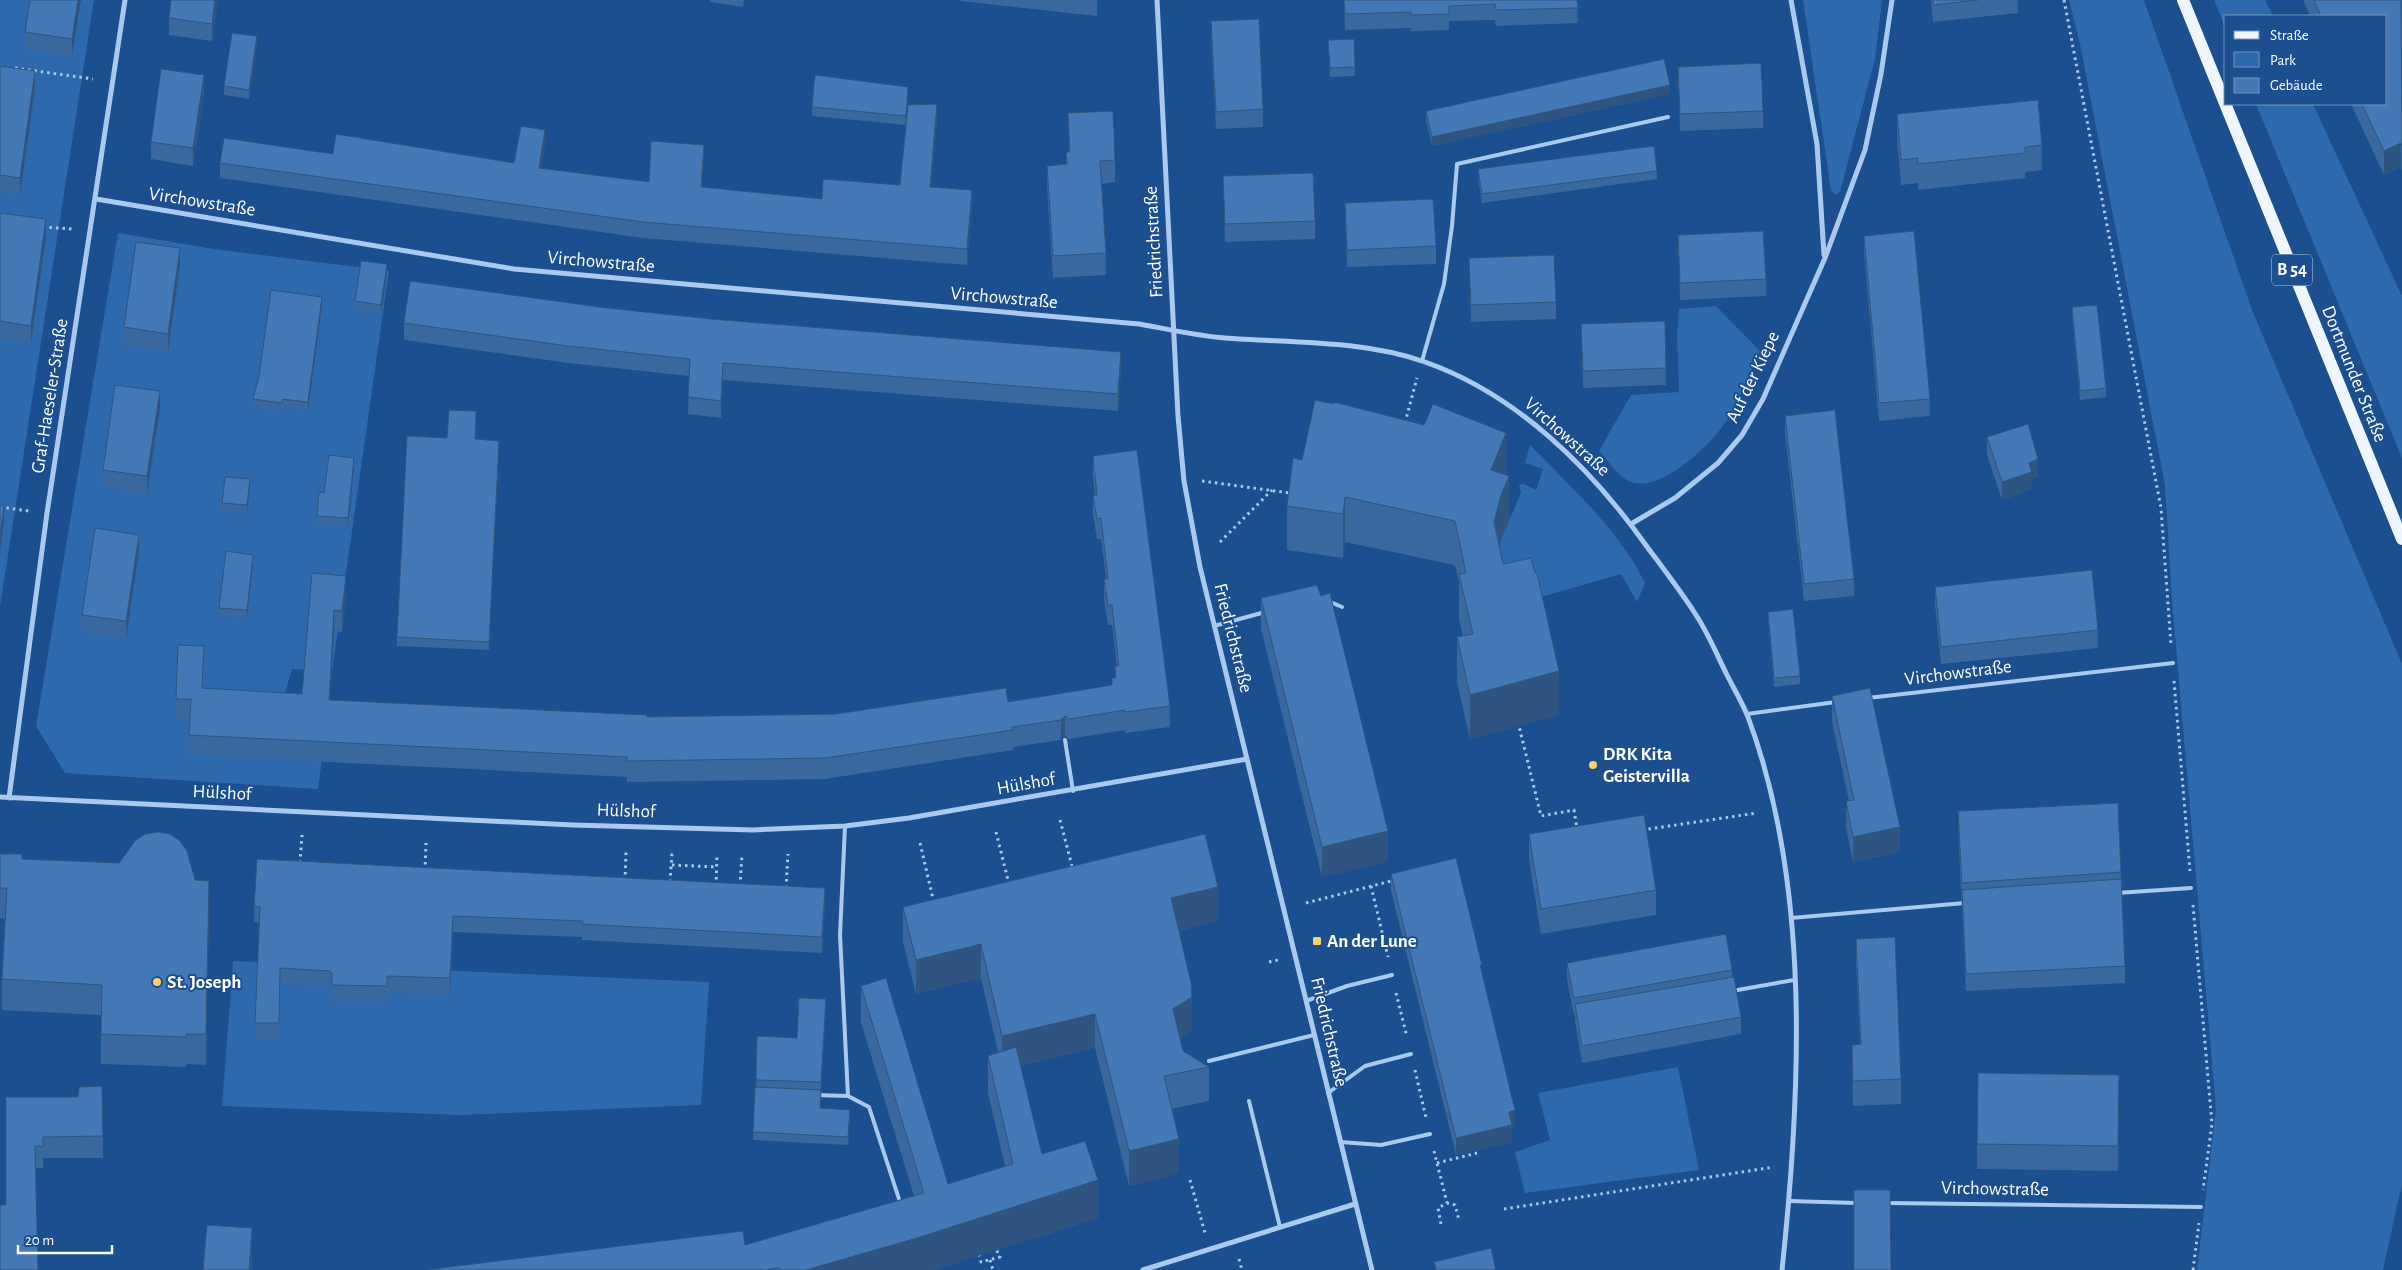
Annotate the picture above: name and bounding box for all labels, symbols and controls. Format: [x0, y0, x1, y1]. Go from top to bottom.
legend [2224, 15, 2387, 105]
text: Straße [2270, 28, 2309, 43]
text: Park [2270, 53, 2296, 68]
text: Gebäude [2270, 78, 2323, 93]
street label: Virchowstraße [147, 184, 257, 220]
street label: Friedrichstraße [1142, 186, 1166, 298]
street label: Virchowstraße [547, 248, 655, 276]
road number: B 54 [2272, 254, 2312, 286]
street label: Virchowstraße [950, 284, 1058, 312]
street label: Dortmunder Straße [2318, 303, 2390, 445]
street label: Graf-Haeseler-Straße [28, 317, 72, 475]
street label: Auf der Kiepe [1723, 328, 1783, 426]
street label: Virchowstraße [1521, 394, 1613, 480]
street label: Friedrichstraße [1210, 581, 1256, 695]
street label: Virchowstraße [1903, 657, 2013, 689]
place label: DRK Kita Geistervilla [1603, 745, 1690, 786]
marker: DRK Kita Geistervilla [1587, 759, 1599, 771]
street label: Hülshof [995, 769, 1058, 798]
street label: Hülshof [192, 782, 253, 804]
street label: Hülshof [596, 800, 657, 822]
place label: An der Lune [1327, 932, 1417, 951]
marker: An der Lune [1311, 935, 1323, 947]
place label: St. Joseph [167, 973, 241, 992]
street label: Friedrichstraße [1307, 975, 1351, 1089]
marker: St. Joseph [151, 976, 163, 988]
street label: Virchowstraße [1941, 1179, 2049, 1199]
scale bar [18, 1222, 111, 1254]
text: 20 m [25, 1233, 54, 1248]

